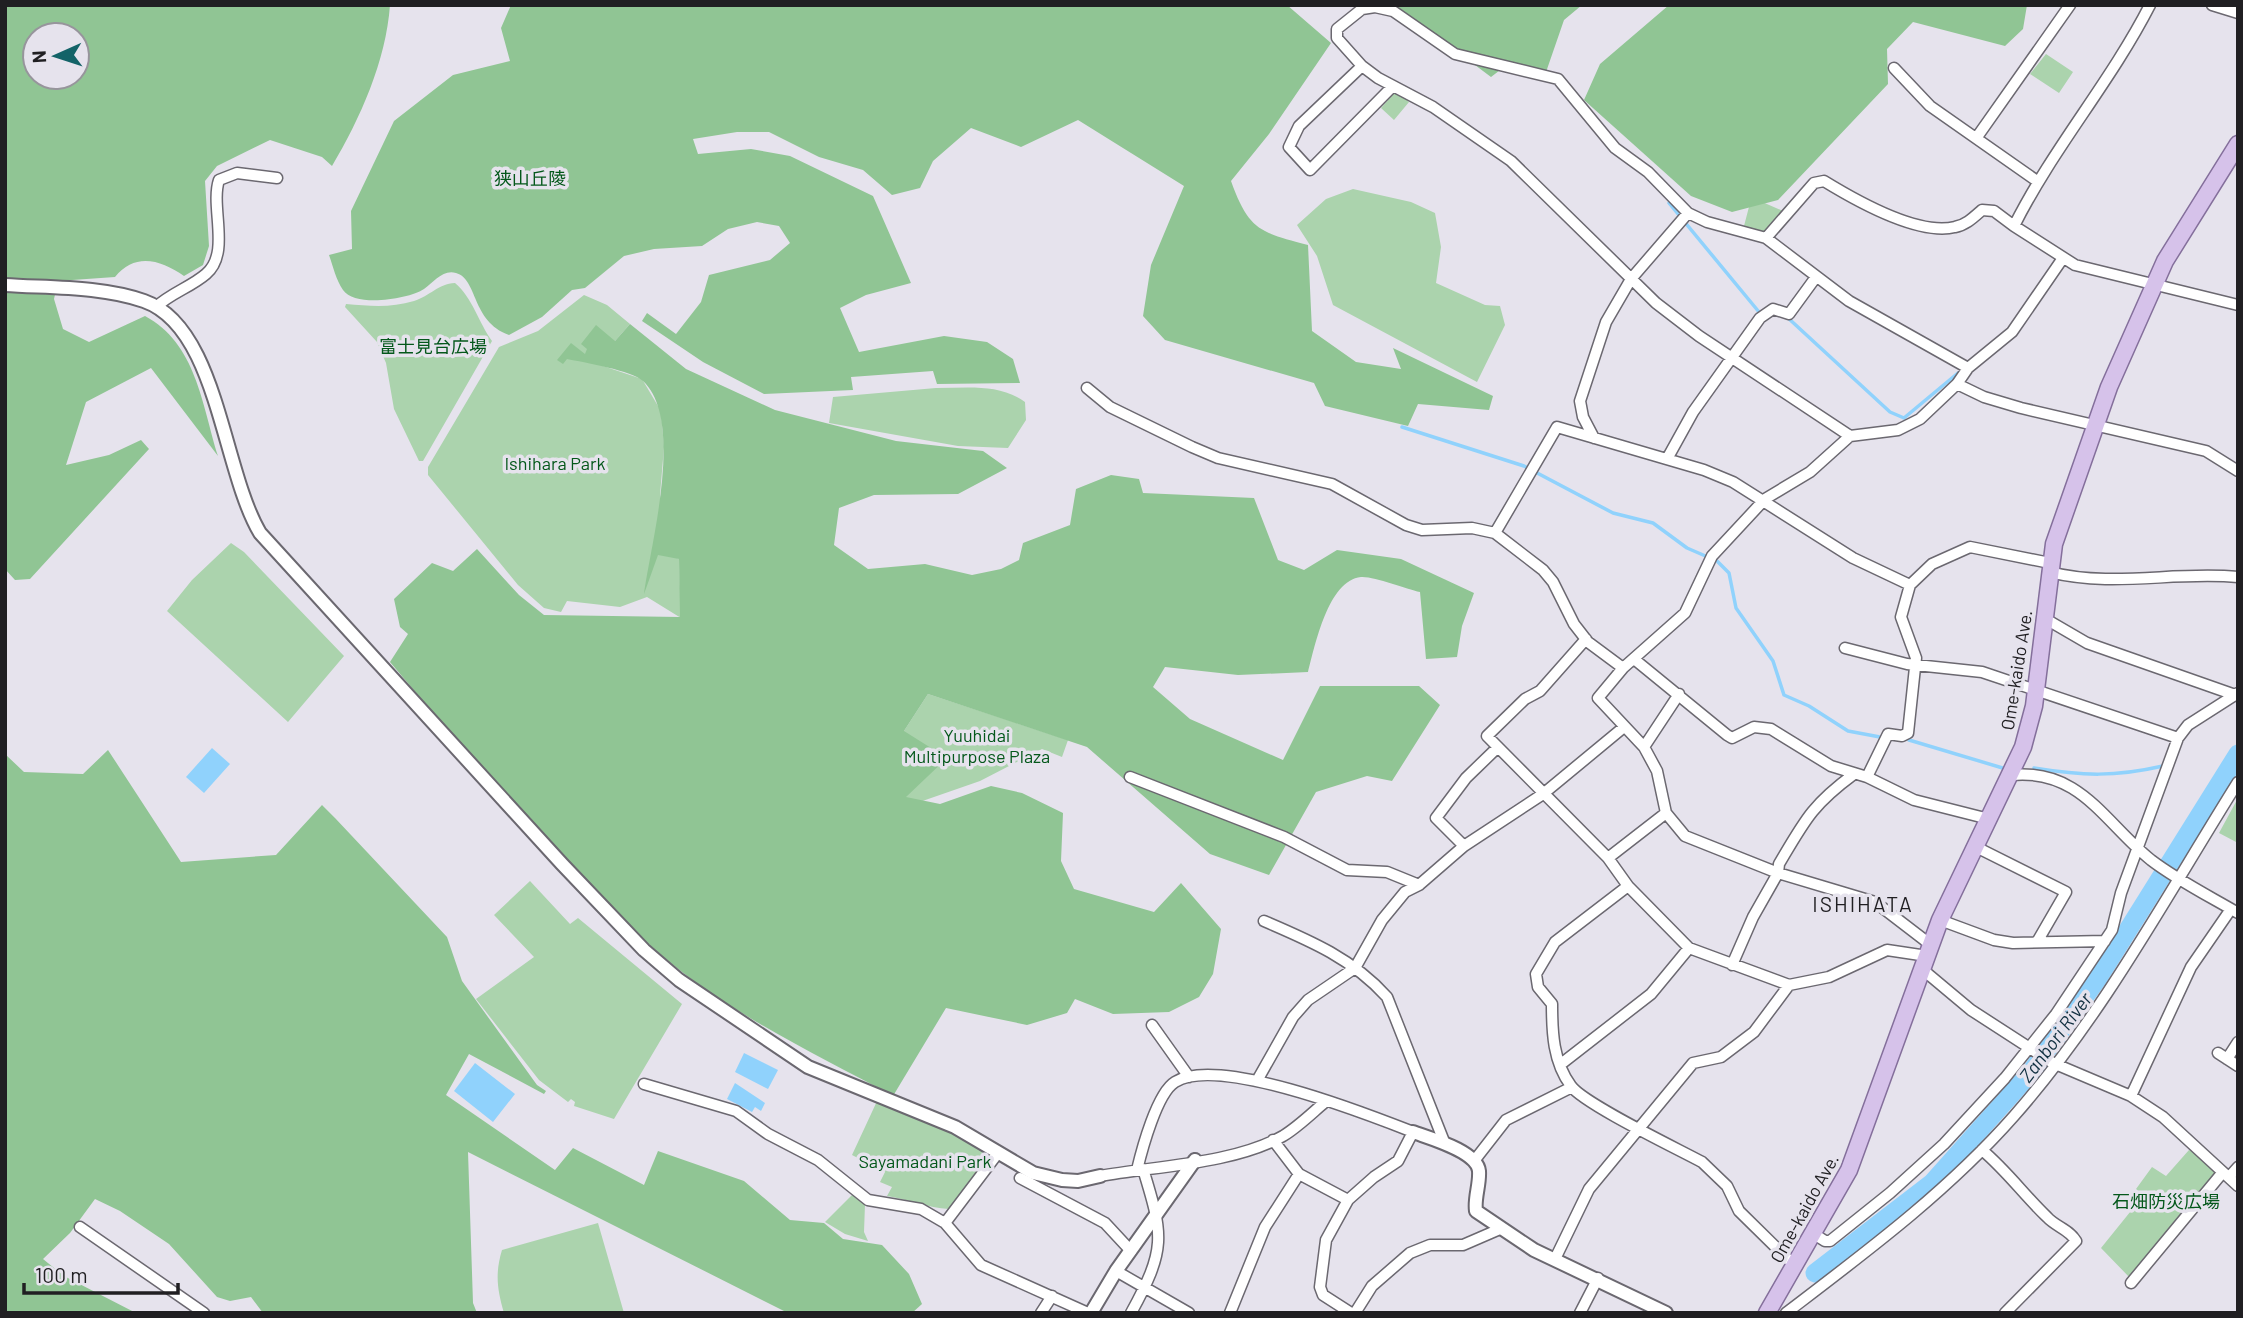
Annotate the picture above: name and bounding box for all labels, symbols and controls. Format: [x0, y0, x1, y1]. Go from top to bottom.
north arrow [21, 21, 91, 91]
text: N [27, 50, 50, 64]
park label: 狭山丘陵 [494, 167, 566, 189]
park label: 富士見台広場 [379, 335, 487, 357]
park label: Ishihara Park [504, 452, 606, 474]
street label: Ome-kaido Ave. [1996, 608, 2036, 732]
park label: Yuuhidai Multipurpose Plaza [904, 724, 1050, 767]
district label: ISHIHATA [1812, 891, 1914, 916]
water label: Zanbori River [2014, 987, 2097, 1086]
park label: Sayamadani Park [858, 1150, 992, 1172]
street label: Ome-kaido Ave. [1765, 1150, 1843, 1266]
park label: 石畑防災広場 [2112, 1190, 2220, 1212]
scale bar [24, 1252, 178, 1296]
text: 100 m [35, 1262, 88, 1287]

